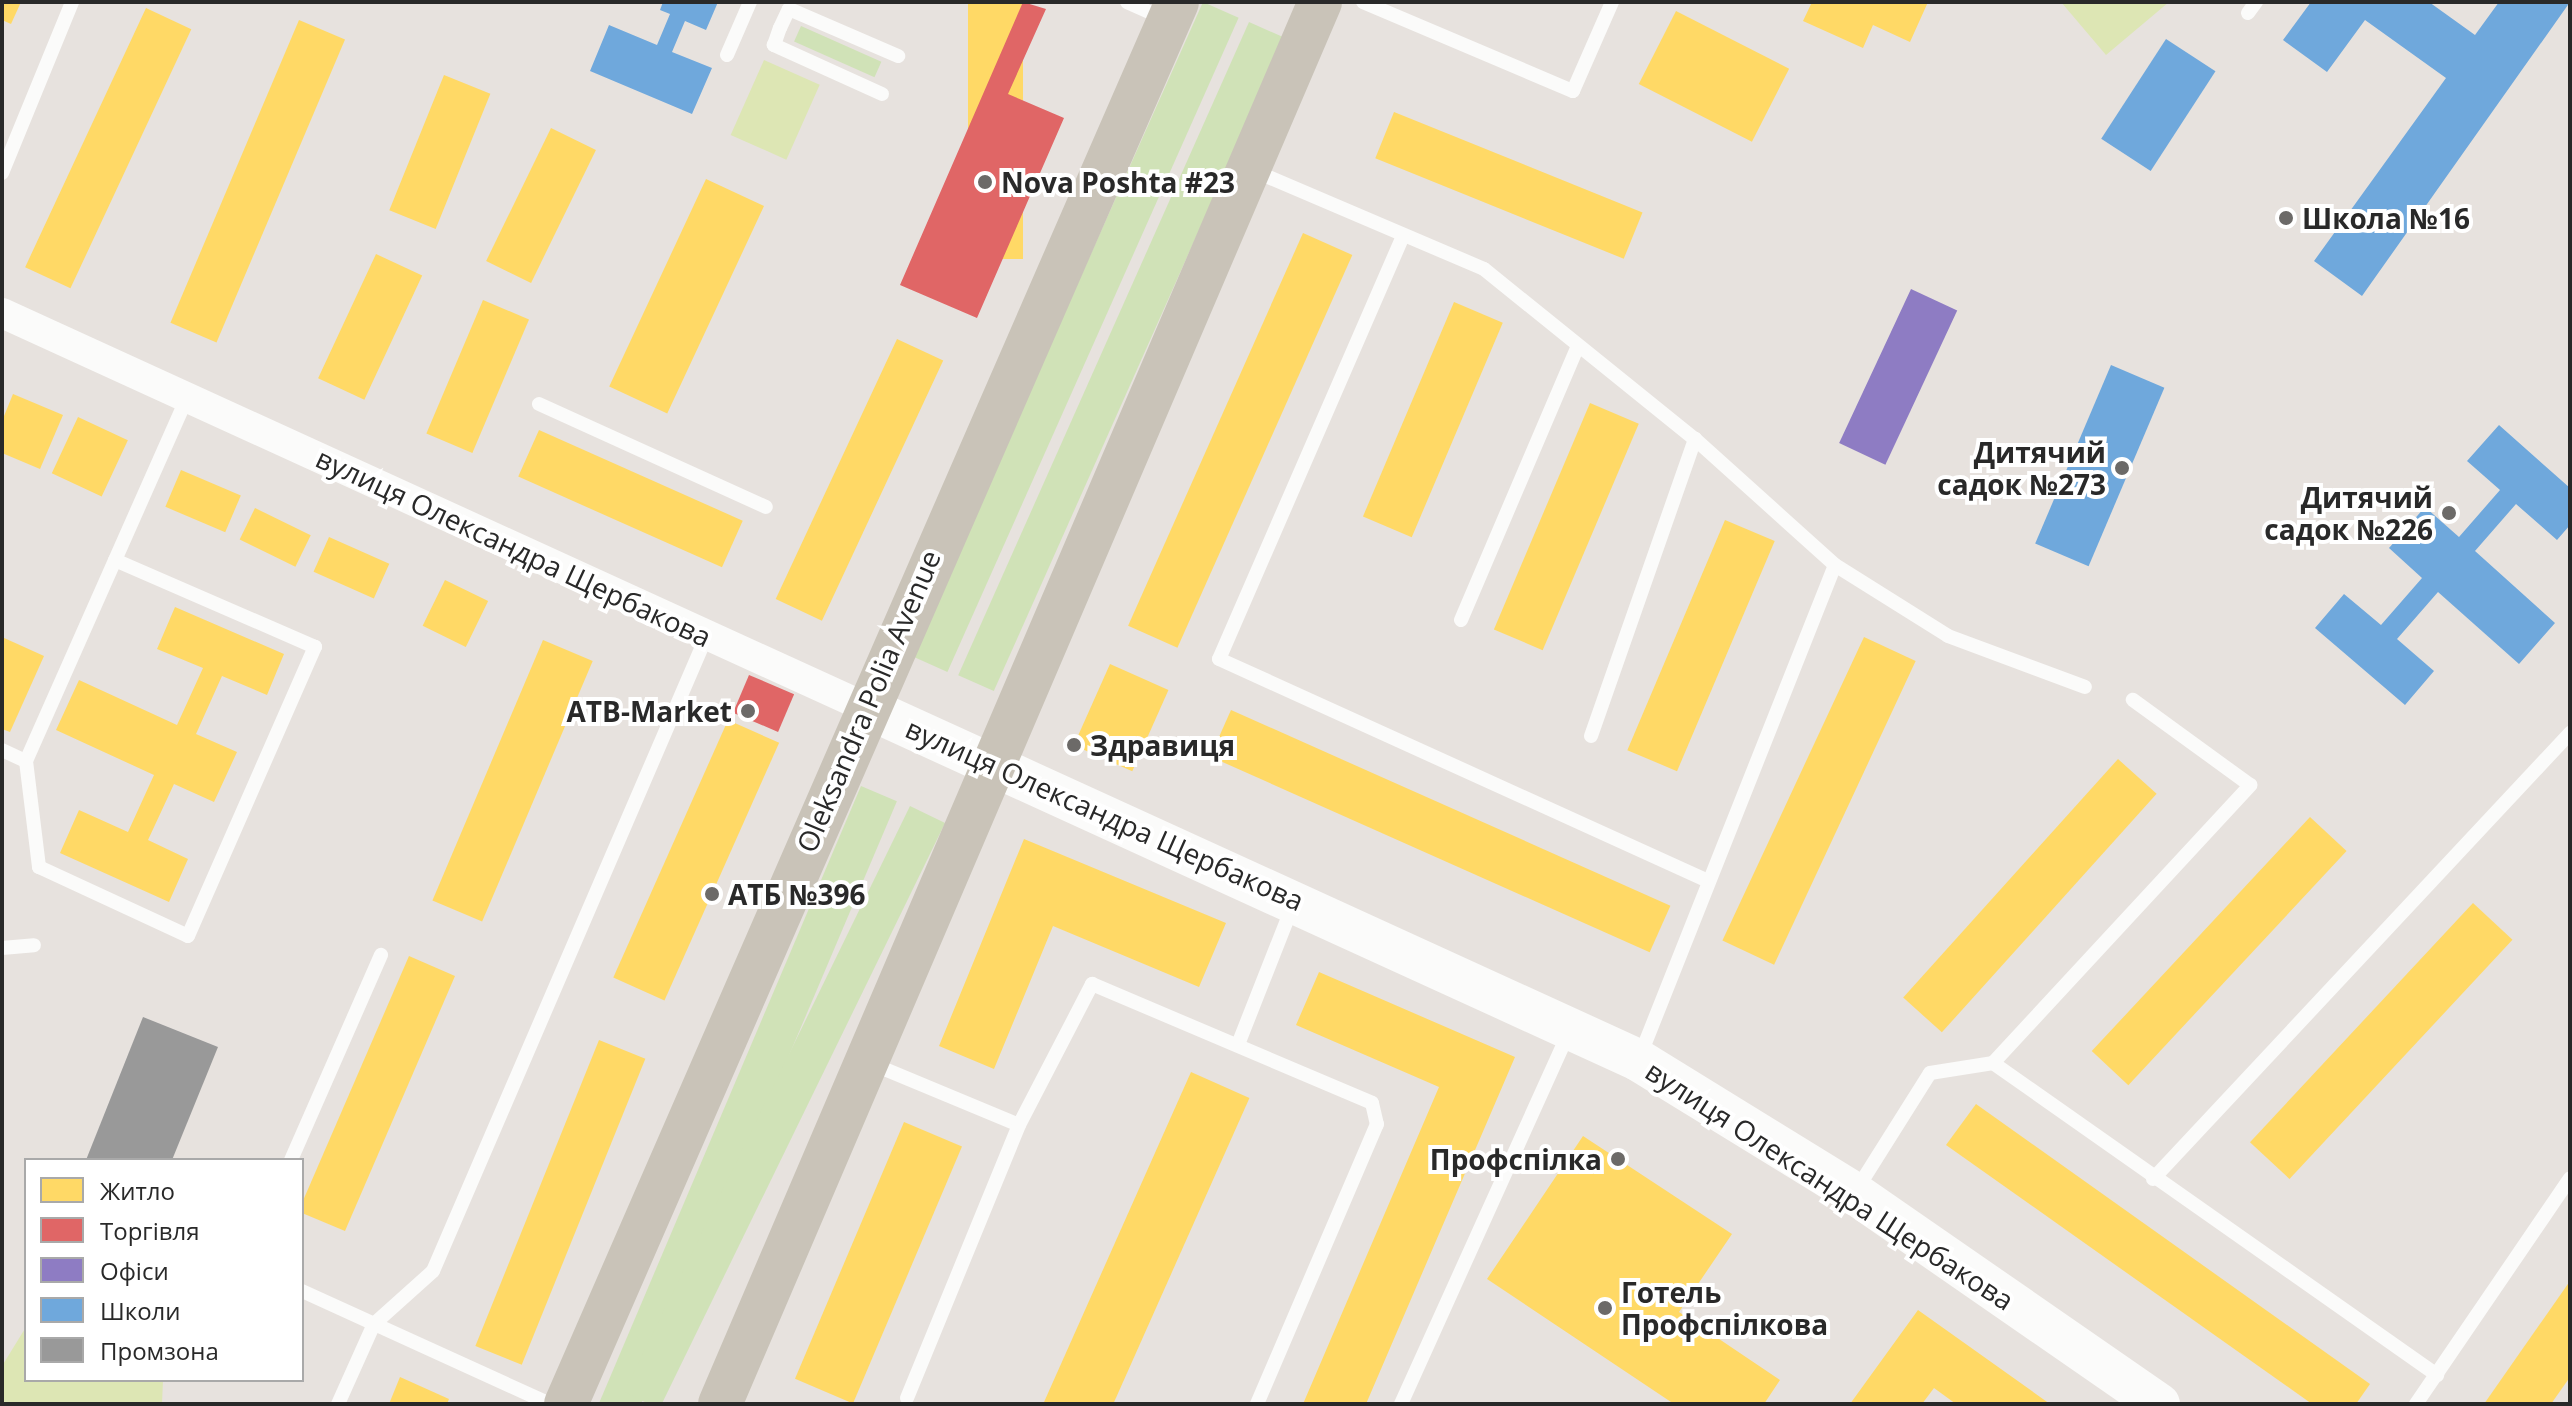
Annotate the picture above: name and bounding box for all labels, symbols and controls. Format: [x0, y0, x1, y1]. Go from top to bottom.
place label: Nova Poshta #23 [1001, 165, 1235, 199]
marker: Nova Poshta #23 [976, 173, 994, 191]
place label: Школа №16 [2302, 201, 2470, 235]
marker: Школа №16 [2277, 209, 2295, 227]
place label: Дитячий садок №273 [1937, 435, 2106, 501]
street label: вулиця Олександра Щербакова [311, 440, 717, 654]
marker: Дитячий садок №273 [2113, 459, 2131, 477]
place label: Дитячий садок №226 [2264, 480, 2433, 546]
marker: Дитячий садок №226 [2440, 504, 2458, 522]
street label: Oleksandra Polia Avenue [789, 545, 947, 857]
place label: ATB-Market [567, 694, 732, 728]
marker: ATB-Market [739, 702, 757, 720]
street label: вулиця Олександра Щербакова [901, 711, 1309, 917]
place label: Здравиця [1090, 728, 1235, 762]
marker: Здравиця [1065, 736, 1083, 754]
place label: АТБ №396 [728, 877, 865, 911]
marker: АТБ №396 [703, 885, 721, 903]
street label: вулиця Олександра Щербакова [1640, 1053, 2020, 1317]
place label: Профспілка [1430, 1142, 1602, 1176]
marker: Профспілка [1609, 1150, 1627, 1168]
legend [24, 1158, 304, 1382]
text: Житло [100, 1174, 175, 1207]
text: Торгівля [100, 1214, 200, 1247]
text: Офіси [100, 1254, 169, 1287]
place label: Готель Профспілкова [1621, 1275, 1828, 1341]
text: Школи [100, 1294, 181, 1327]
marker: Готель Профспілкова [1596, 1299, 1614, 1317]
text: Промзона [100, 1334, 219, 1367]

